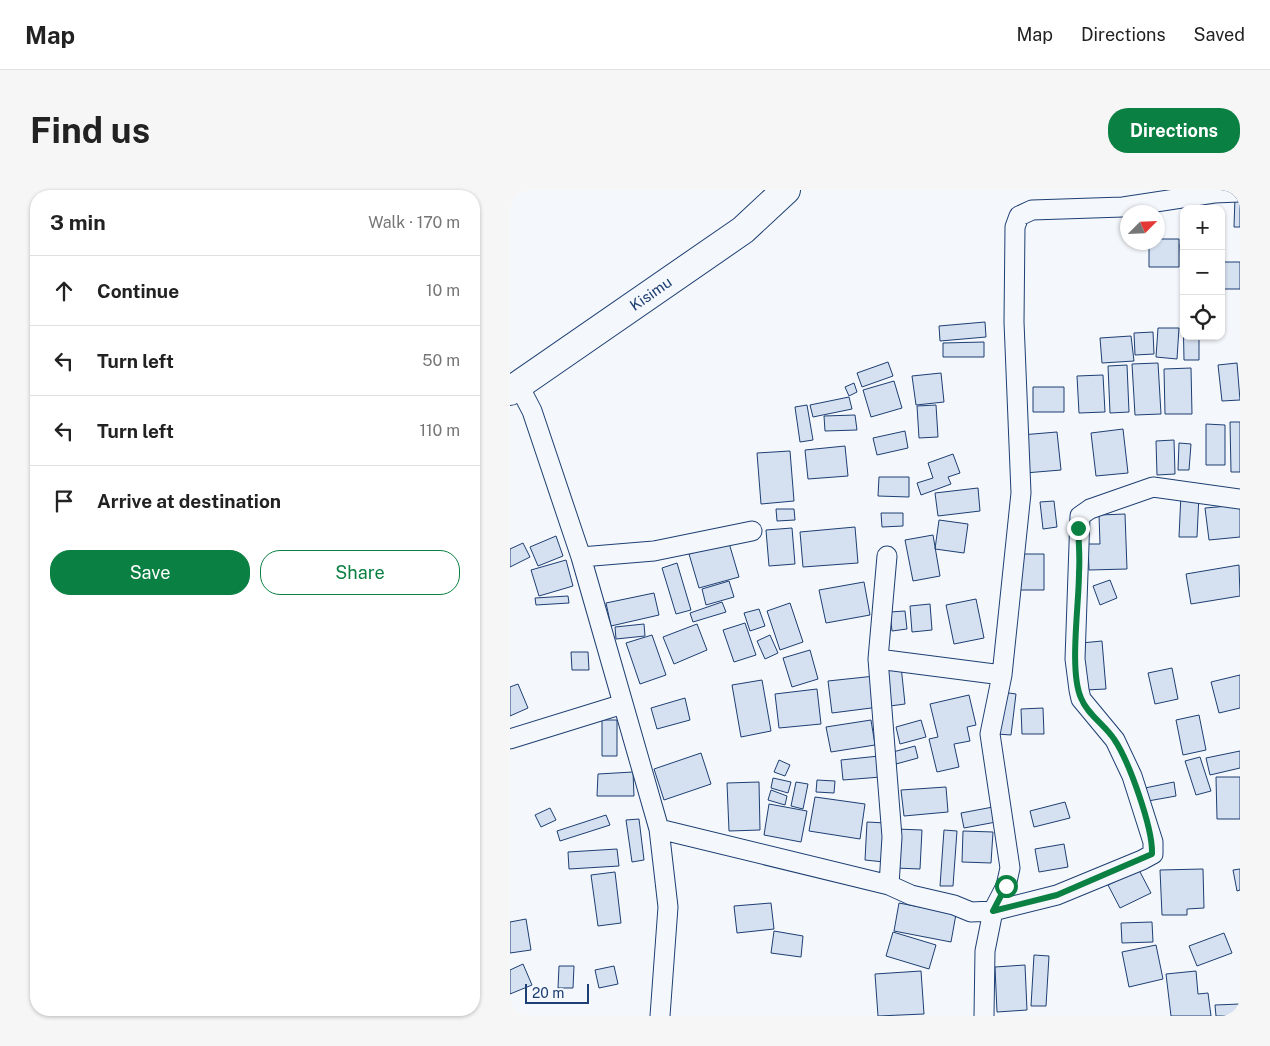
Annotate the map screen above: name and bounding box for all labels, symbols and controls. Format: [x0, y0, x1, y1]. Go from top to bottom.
text: Map [25, 21, 75, 49]
text: Map [1016, 24, 1053, 45]
text: Directions [1081, 24, 1166, 45]
text: Saved [1194, 24, 1245, 45]
button: Directions [1108, 108, 1240, 153]
text: Find us [30, 110, 150, 151]
north arrow [1120, 205, 1165, 250]
map controls [1180, 205, 1225, 340]
button: + [1180, 205, 1225, 250]
text: 3 min [50, 210, 106, 235]
text: Walk · 170 m [368, 213, 460, 232]
button: − [1180, 250, 1225, 295]
street label: Kisimu [627, 273, 675, 314]
icon: ahead [50, 277, 78, 305]
text: Continue [97, 280, 179, 302]
text: 10 m [426, 281, 460, 300]
button: locate [1180, 295, 1225, 340]
icon: left [50, 347, 78, 375]
text: Turn left [97, 350, 174, 372]
text: 50 m [422, 351, 460, 370]
icon: left [50, 417, 78, 445]
text: Turn left [97, 420, 174, 442]
text: 110 m [419, 421, 460, 440]
icon: arrive [50, 487, 78, 515]
text: Arrive at destination [97, 490, 281, 512]
route end [1067, 517, 1090, 540]
button: Save [50, 550, 250, 595]
button: Share [260, 550, 460, 595]
route start [995, 875, 1018, 898]
scale bar [525, 981, 589, 1004]
text: 20 m [532, 985, 564, 1001]

